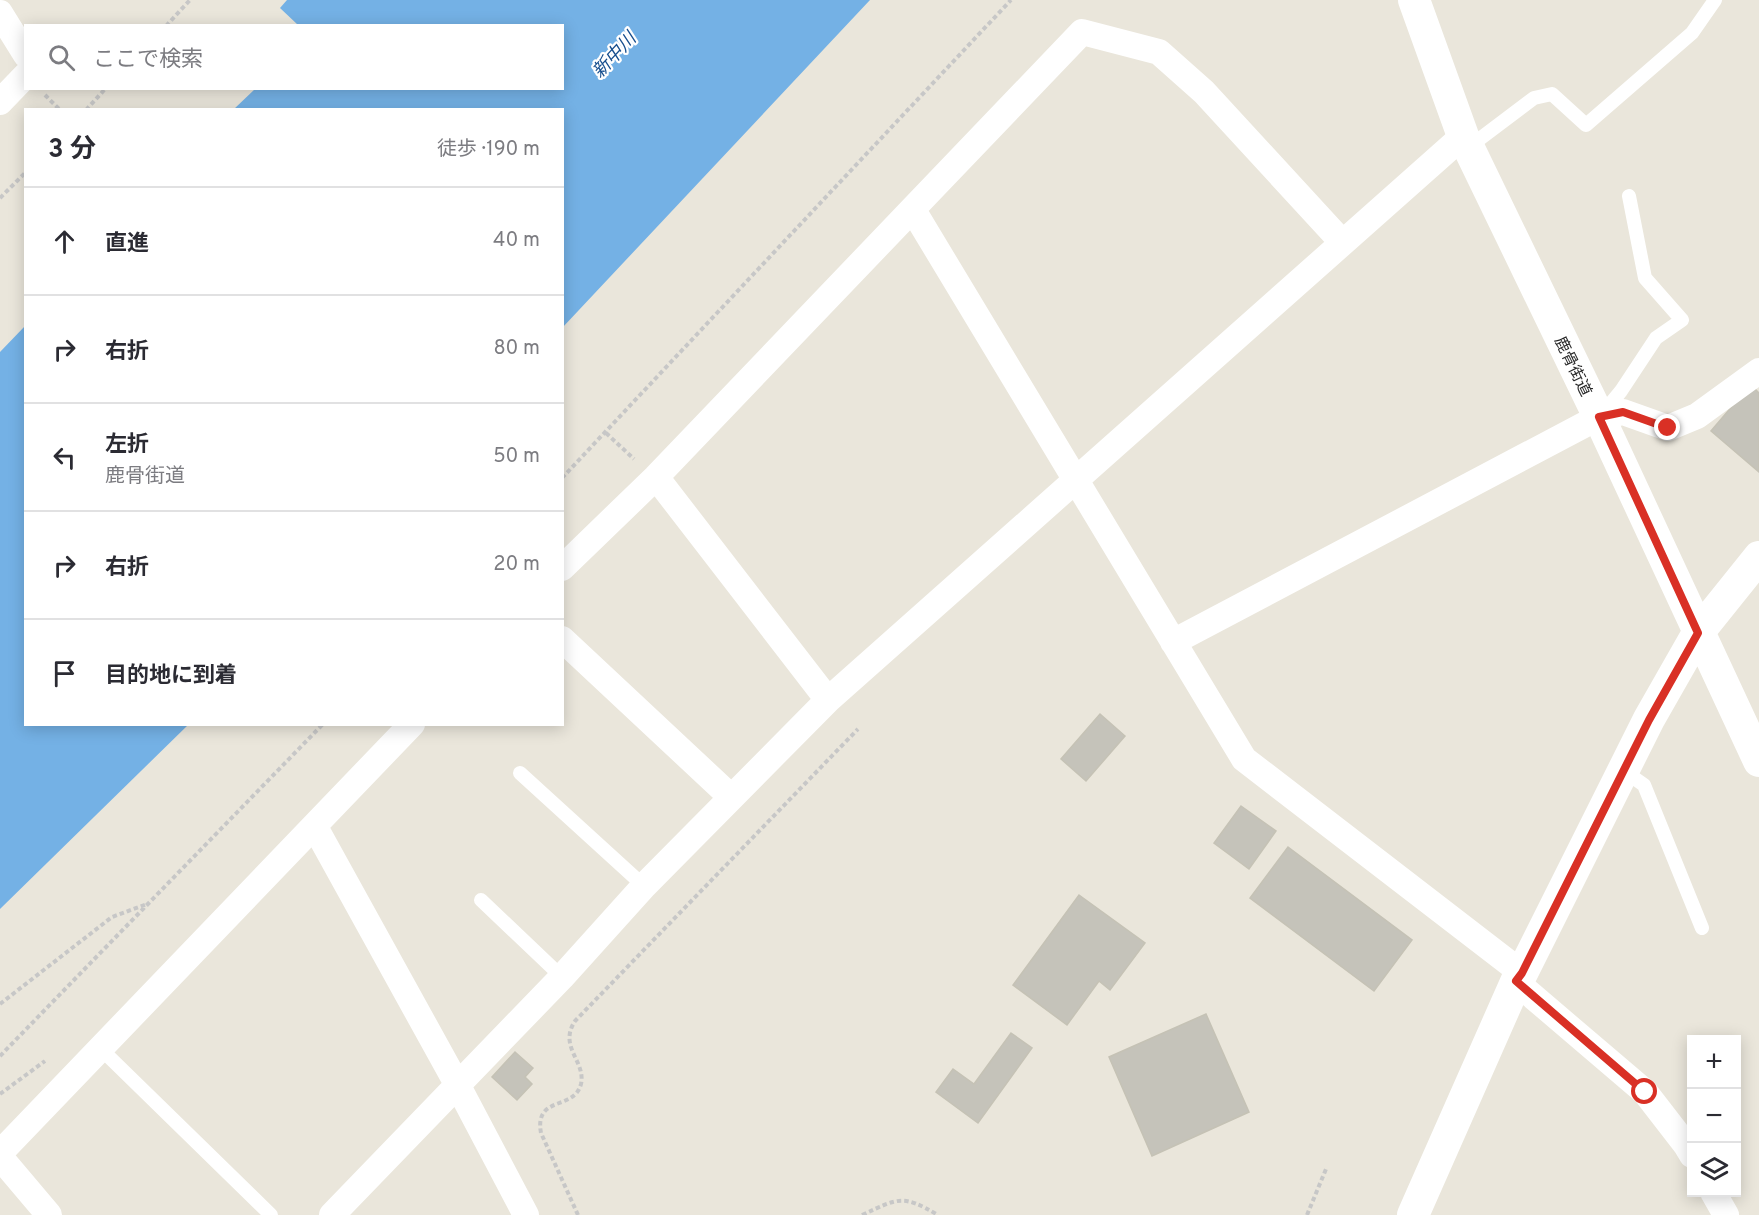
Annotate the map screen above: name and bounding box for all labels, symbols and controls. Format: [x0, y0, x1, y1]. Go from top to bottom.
search box [24, 24, 564, 90]
water label: 新中川 [588, 27, 643, 84]
icon: search [45, 41, 78, 74]
text: ここで検索 [93, 47, 203, 74]
text: 3 分 [48, 134, 96, 167]
text: 徒歩 · 190 m [437, 137, 540, 163]
icon: ahead [48, 225, 81, 258]
text: 40 m [493, 228, 540, 254]
text: 直進 [105, 231, 149, 258]
icon: right [48, 333, 81, 366]
street label: 鹿骨街道 [1549, 334, 1595, 400]
text: 80 m [494, 336, 540, 362]
text: 右折 [105, 339, 149, 366]
route end [1654, 414, 1680, 440]
text: 左折 [105, 432, 149, 459]
icon: left [48, 441, 81, 474]
text: 50 m [493, 444, 540, 470]
text: 鹿骨街道 [105, 464, 185, 490]
icon: right [48, 549, 81, 582]
text: 20 m [493, 552, 540, 578]
text: 右折 [105, 555, 149, 582]
icon: arrive [48, 657, 81, 690]
text: 目的地に到着 [105, 663, 237, 690]
map controls [1687, 1035, 1741, 1197]
button: + [1687, 1035, 1741, 1089]
route start [1631, 1078, 1657, 1104]
button: − [1687, 1089, 1741, 1143]
button: layers [1687, 1143, 1741, 1197]

